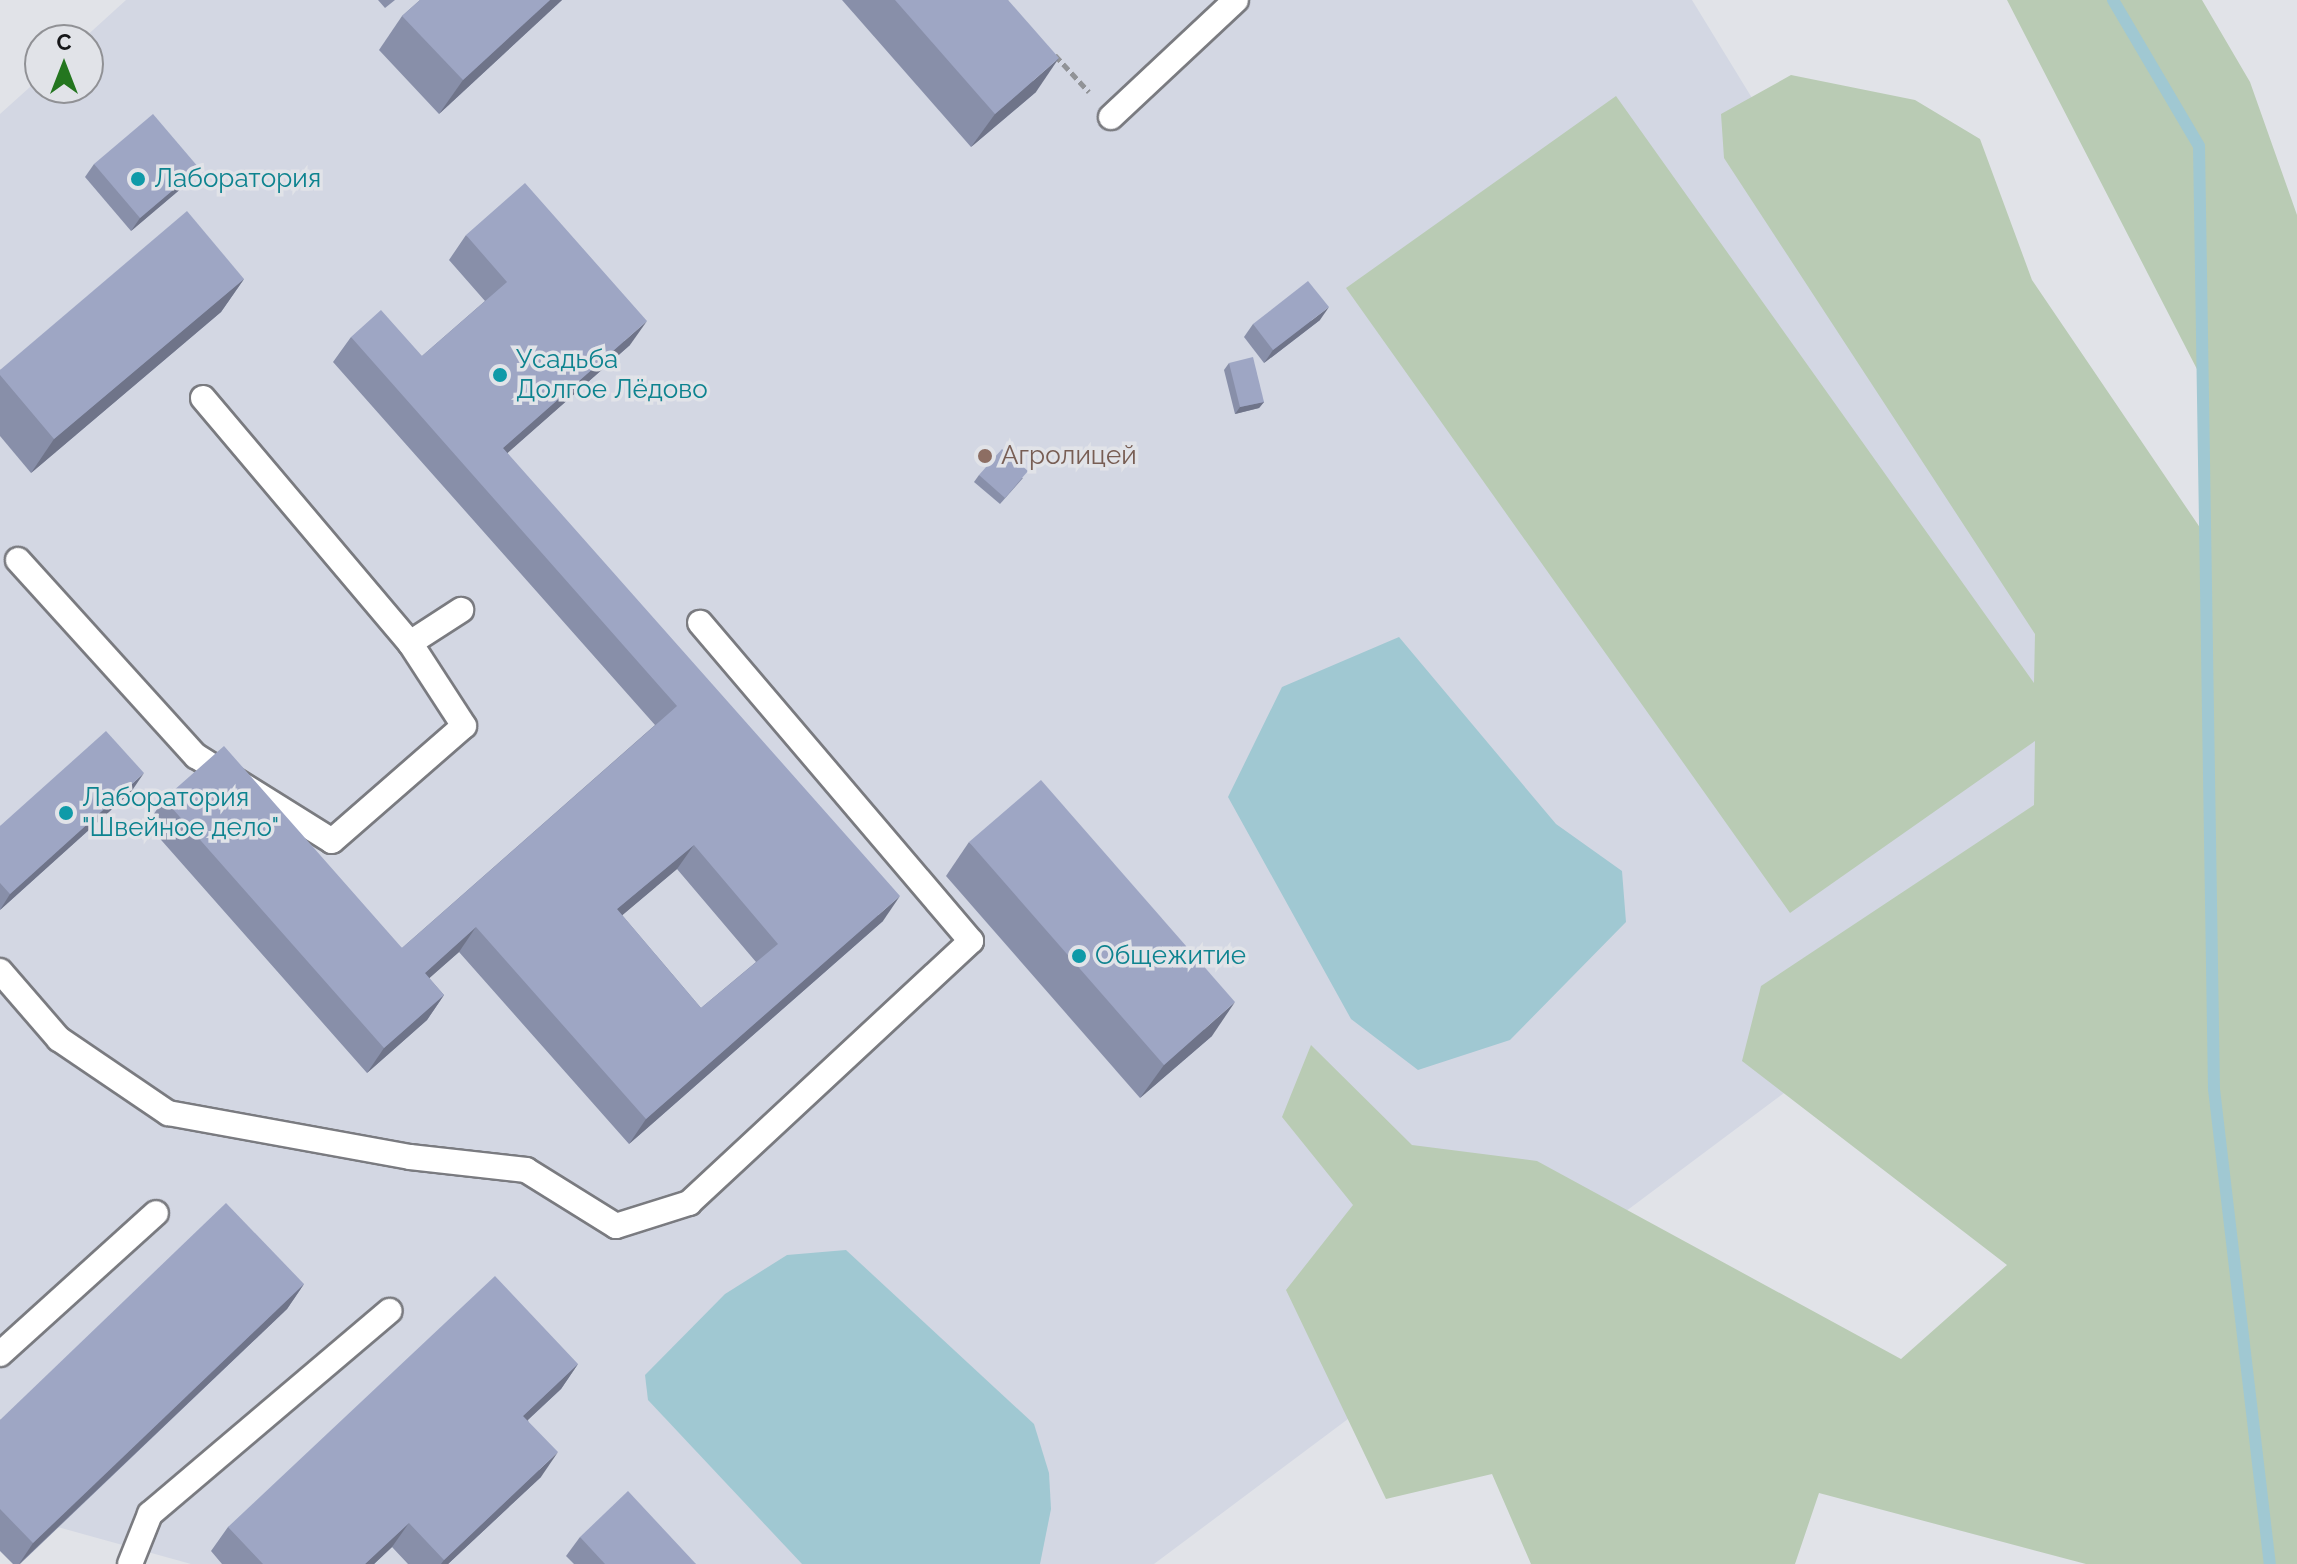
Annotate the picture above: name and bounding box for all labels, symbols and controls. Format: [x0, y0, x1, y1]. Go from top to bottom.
north arrow [24, 24, 104, 104]
text: С [56, 29, 72, 55]
place label: Лаборатория [154, 163, 321, 195]
marker: Лаборатория [129, 170, 147, 188]
place label: Усадьба Долгое Лёдово [516, 344, 708, 406]
marker: Усадьба Долгое Лёдово [491, 366, 509, 384]
place label: Агролицей [1001, 440, 1137, 472]
marker: Агролицей [976, 447, 994, 465]
place label: Лаборатория "Швейное дело" [82, 782, 279, 844]
marker: Лаборатория "Швейное дело" [57, 804, 75, 822]
place label: Общежитие [1095, 940, 1246, 972]
marker: Общежитие [1070, 947, 1088, 965]

